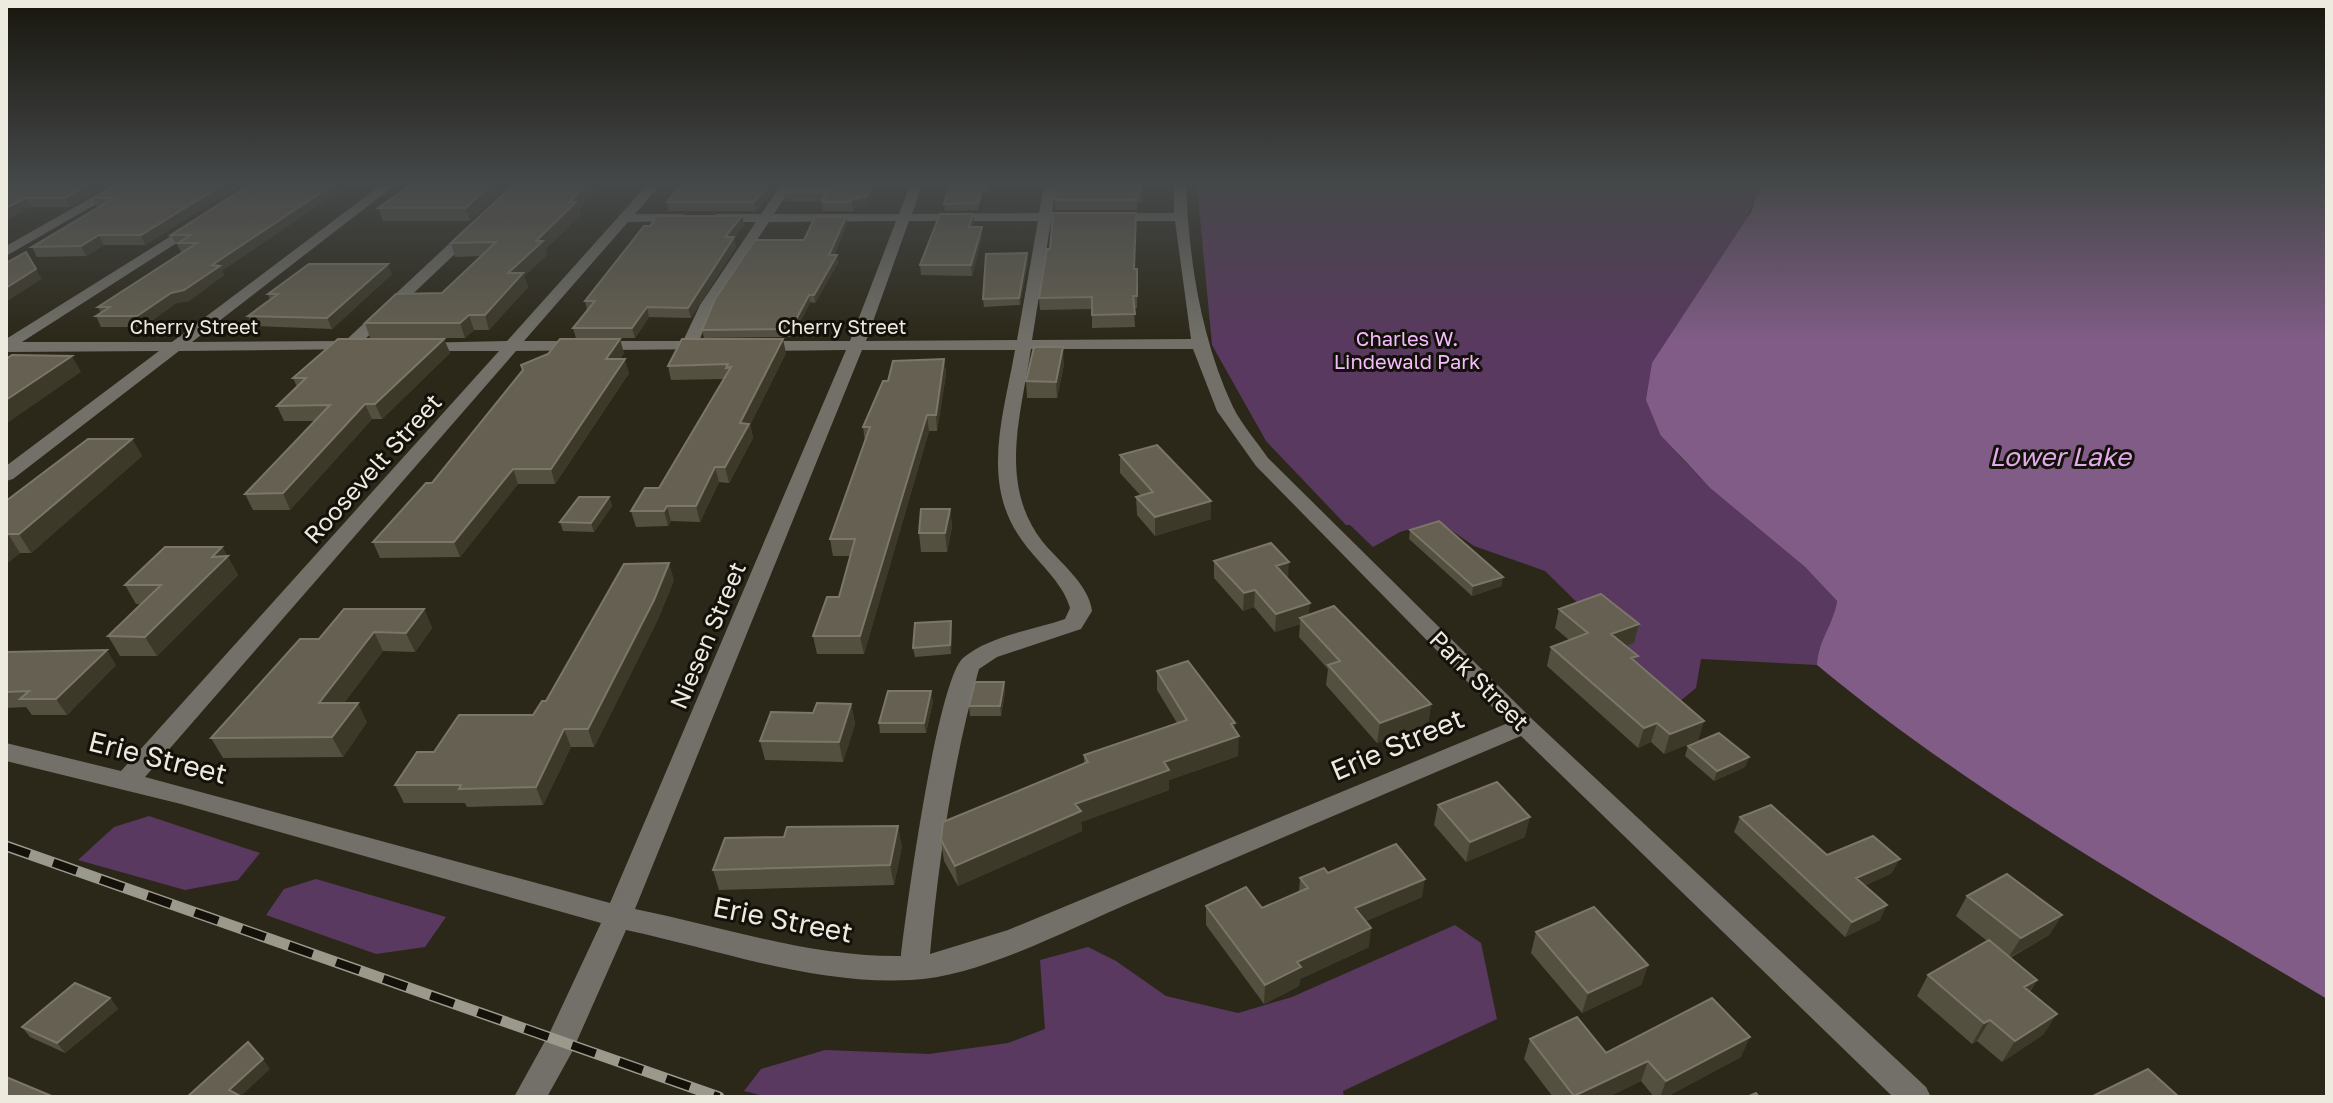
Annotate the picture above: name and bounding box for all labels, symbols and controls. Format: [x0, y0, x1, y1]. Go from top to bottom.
street label: Cherry Street [129, 314, 259, 338]
street label: Cherry Street [777, 314, 907, 338]
park label: Charles W. Lindewald Park [1334, 326, 1480, 373]
street label: Roosevelt Street [297, 387, 447, 549]
water label: Lower Lake [1989, 441, 2133, 472]
street label: Niesen Street [663, 557, 751, 713]
street label: Park Street [1424, 624, 1536, 736]
street label: Erie Street [1325, 701, 1469, 787]
street label: Erie Street [85, 724, 231, 790]
street label: Erie Street [710, 889, 856, 949]

